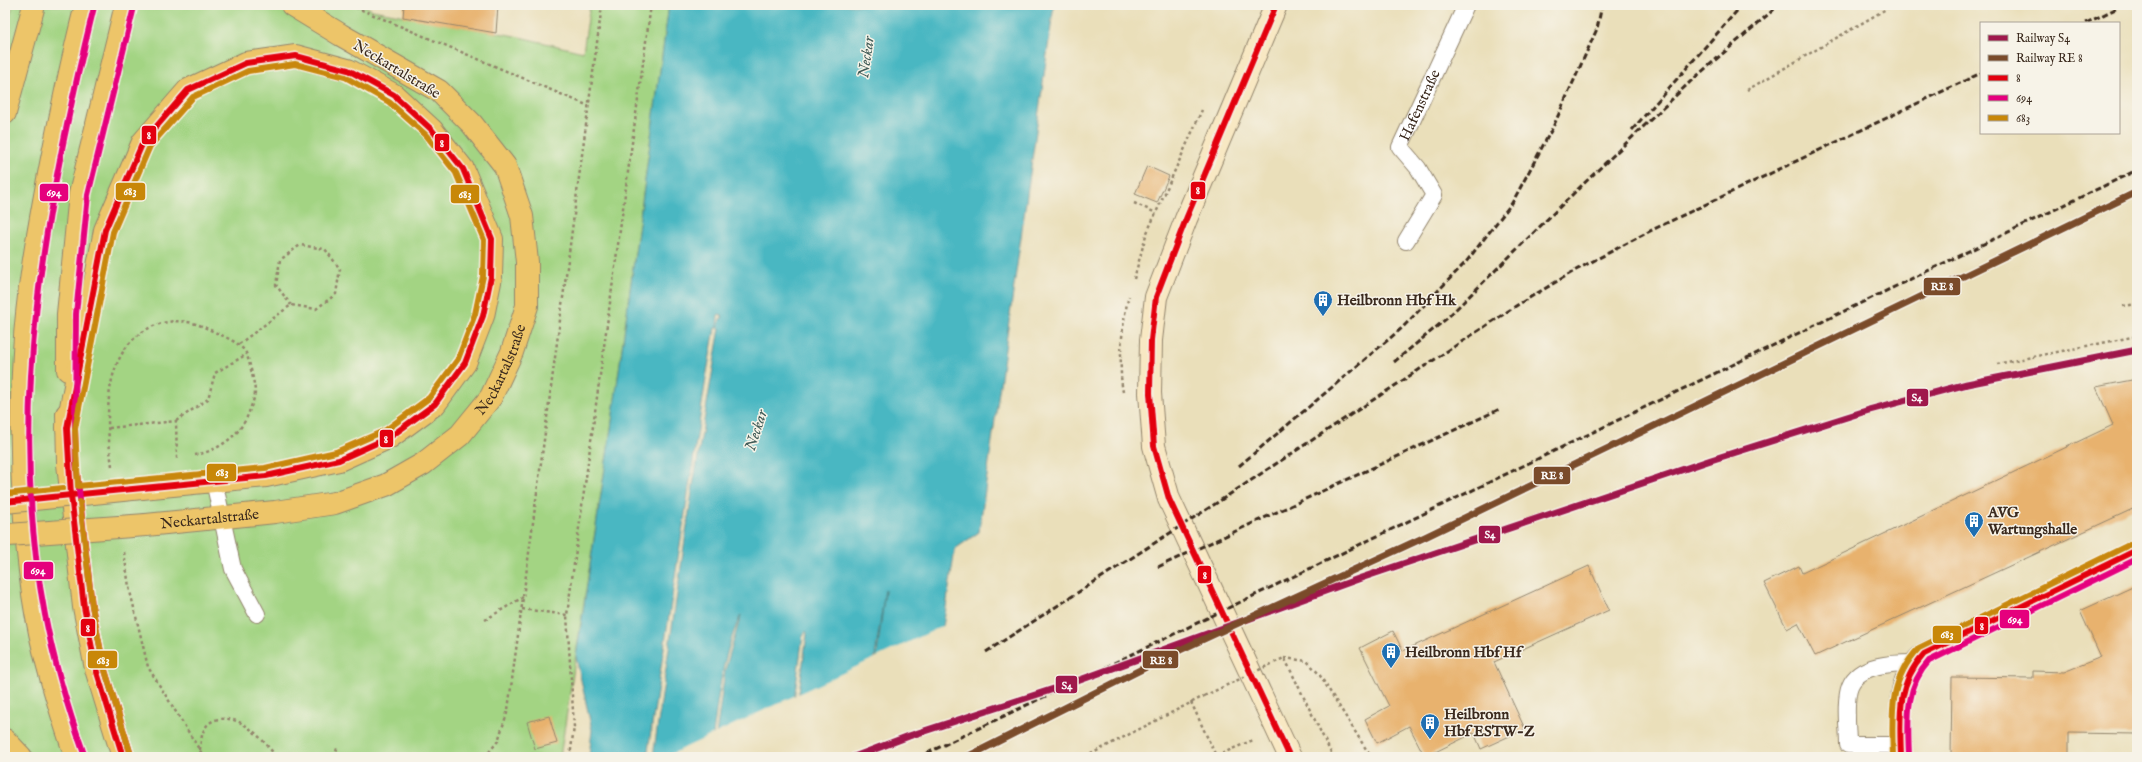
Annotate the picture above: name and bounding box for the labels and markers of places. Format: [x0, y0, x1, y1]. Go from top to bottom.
building icon: Heilbronn Hbf Hk [1312, 289, 1334, 317]
place label: Heilbronn Hbf Hk [1337, 291, 1457, 310]
place label: AVG Wartungshalle [1987, 503, 2077, 539]
building icon: AVG Wartungshalle [1963, 510, 1985, 538]
building icon: Heilbronn Hbf Hf [1380, 641, 1402, 669]
place label: Heilbronn Hbf Hf [1405, 643, 1524, 662]
place label: Heilbronn Hbf ESTW-Z [1444, 705, 1535, 741]
building icon: Heilbronn Hbf ESTW-Z [1419, 712, 1441, 740]

